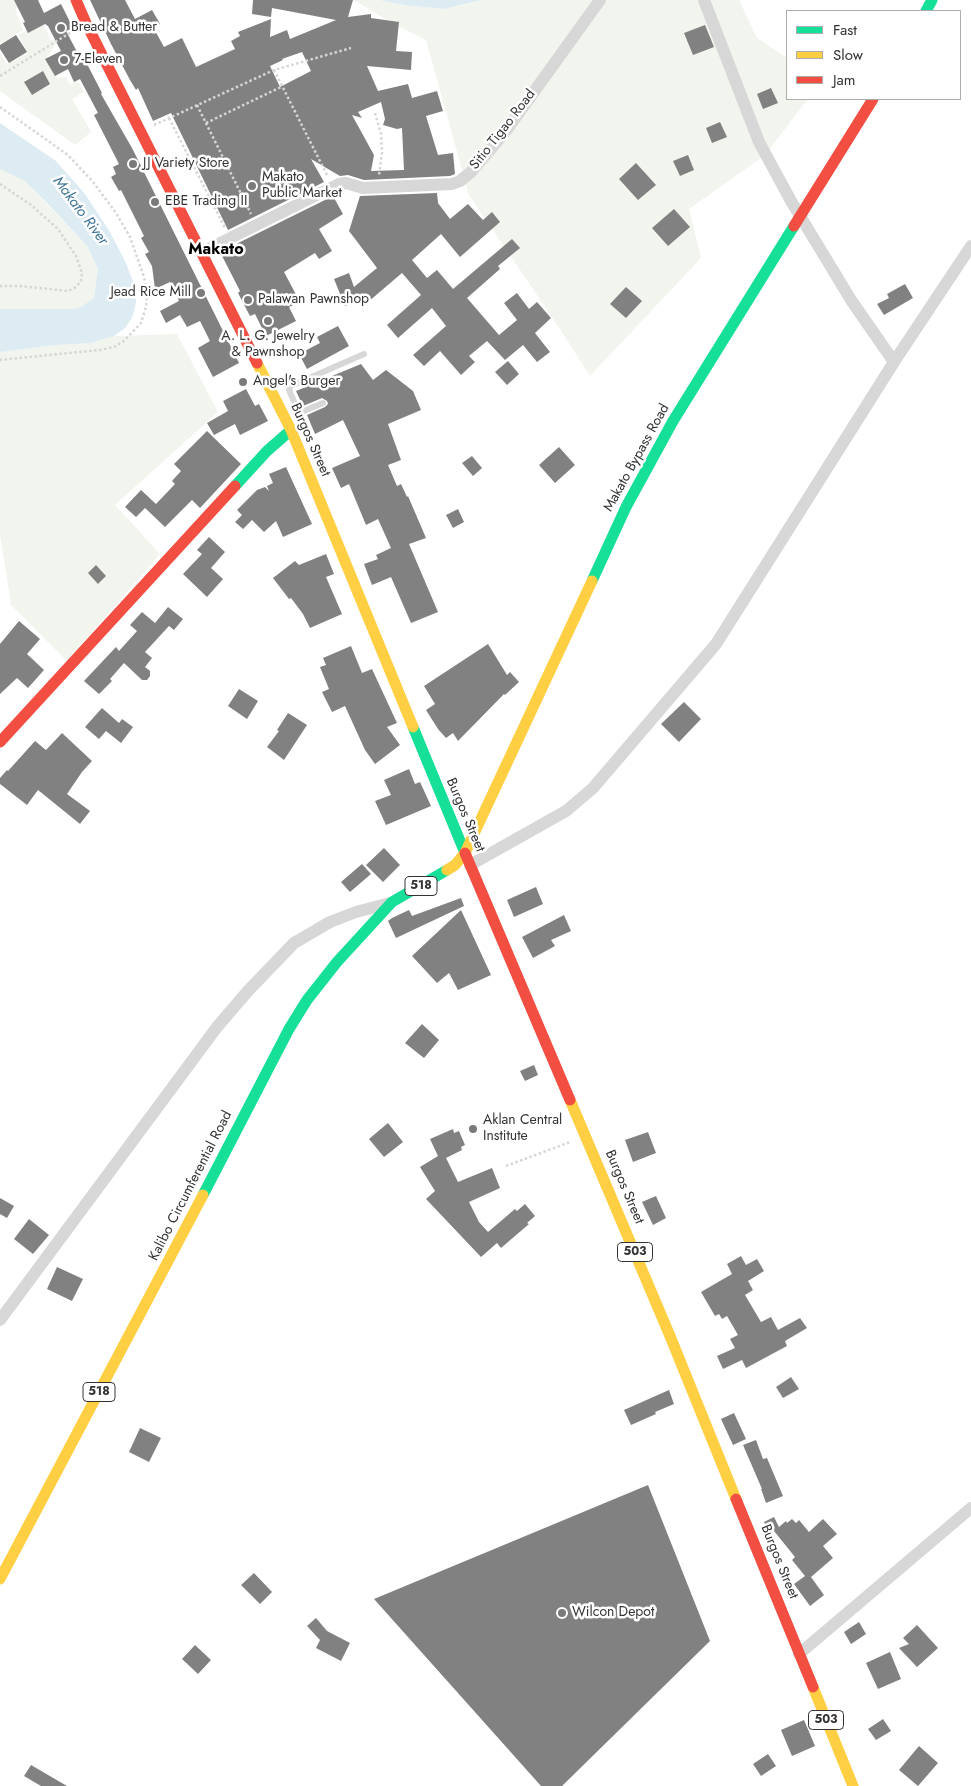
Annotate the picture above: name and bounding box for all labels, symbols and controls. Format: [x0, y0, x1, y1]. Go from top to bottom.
legend [786, 10, 961, 100]
text: Fast [833, 19, 857, 41]
place label: Bread & Butter [71, 20, 157, 36]
marker: Bread & Butter [55, 22, 67, 34]
text: Slow [833, 44, 863, 66]
place label: 7-Eleven [74, 52, 123, 68]
marker: 7-Eleven [58, 54, 70, 66]
text: Jam [833, 69, 856, 91]
street label: Sitio Tigao Road [467, 87, 539, 173]
place label: JJ Variety Store [143, 156, 229, 172]
marker: JJ Variety Store [127, 158, 139, 170]
place label: Makato Public Market [262, 170, 342, 202]
water label: Makato River [48, 173, 112, 249]
marker: Makato Public Market [246, 180, 258, 192]
place label: EBE Trading II [165, 194, 247, 210]
marker: EBE Trading II [149, 196, 161, 208]
district label: Makato [188, 240, 244, 260]
place label: Jead Rice Mill [111, 285, 191, 301]
marker: Jead Rice Mill [195, 287, 207, 299]
place label: Palawan Pawnshop [258, 292, 369, 308]
marker: Palawan Pawnshop [242, 294, 254, 306]
marker: A. L. G. Jewelry & Pawnshop [262, 315, 274, 327]
place label: A. L. G. Jewelry & Pawnshop [221, 329, 315, 362]
place label: Angel's Burger [253, 374, 340, 390]
marker: Angel's Burger [237, 376, 249, 388]
street label: Burgos Street [286, 401, 334, 479]
street label: Makato Bypass Road [600, 401, 674, 515]
street label: Burgos Street [442, 776, 488, 854]
road number: 518 [405, 876, 437, 896]
street label: Kalibo Circumferential Road [146, 1108, 236, 1264]
place label: Aklan Central Institute [483, 1113, 562, 1146]
marker: Aklan Central Institute [467, 1123, 479, 1135]
street label: Burgos Street [601, 1148, 647, 1226]
road number: 503 [618, 1242, 652, 1262]
road number: 518 [83, 1382, 115, 1401]
street label: Burgos Street [756, 1522, 802, 1602]
place label: Wilcon Depot [572, 1605, 654, 1621]
marker: Wilcon Depot [556, 1607, 568, 1619]
road number: 503 [808, 1710, 844, 1730]

